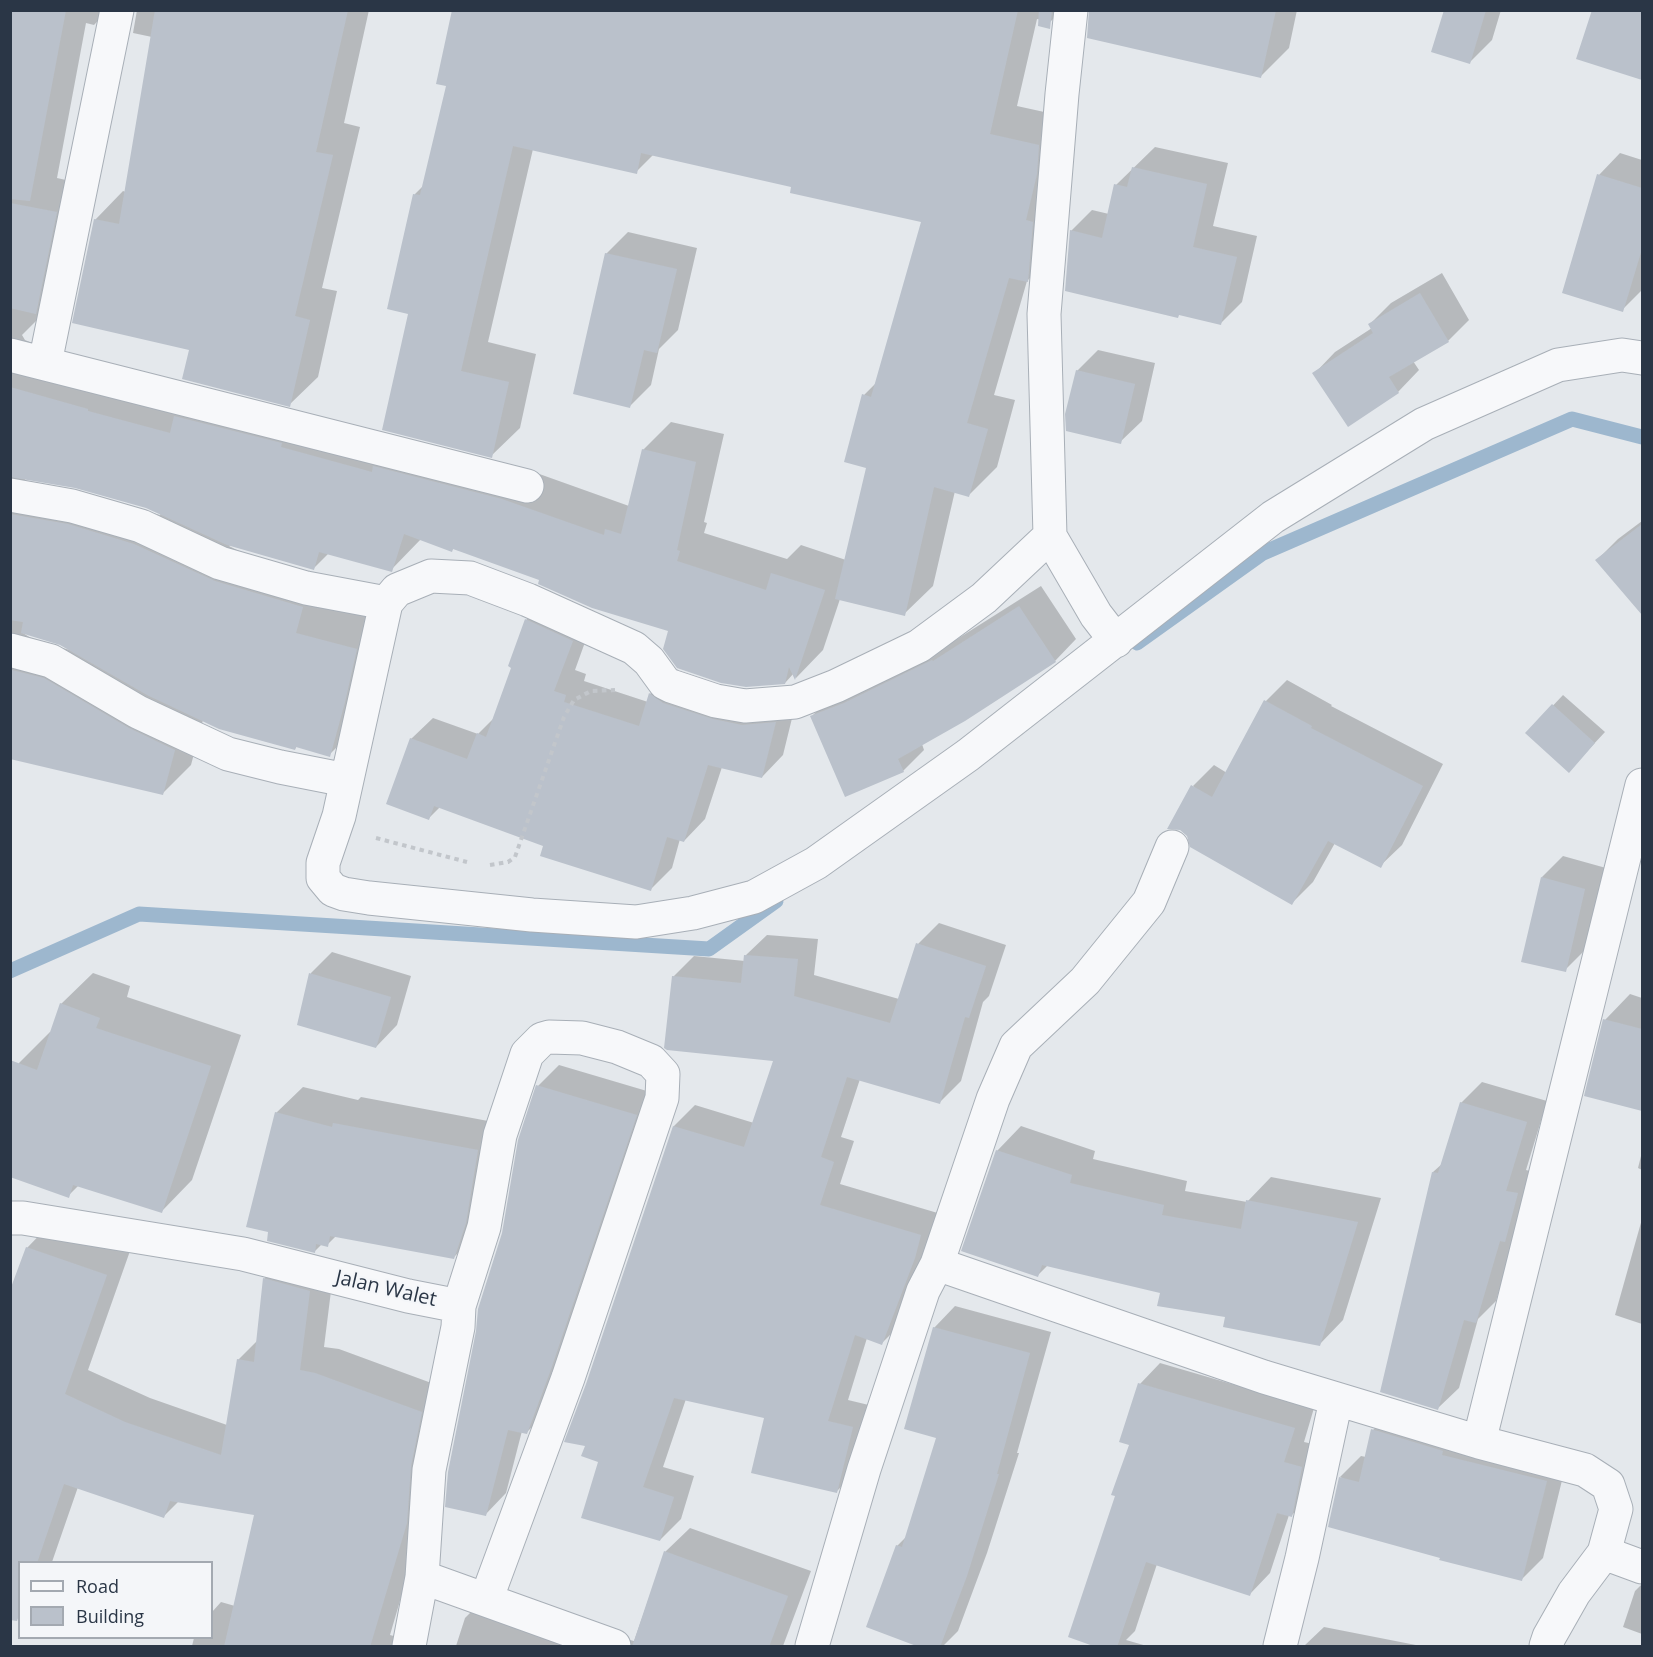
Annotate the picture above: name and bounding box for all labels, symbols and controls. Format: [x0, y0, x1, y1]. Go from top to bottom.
street label: Jalan Walet [333, 1266, 439, 1312]
legend [18, 1561, 213, 1639]
text: Road [76, 1574, 119, 1598]
text: Building [76, 1604, 144, 1628]

